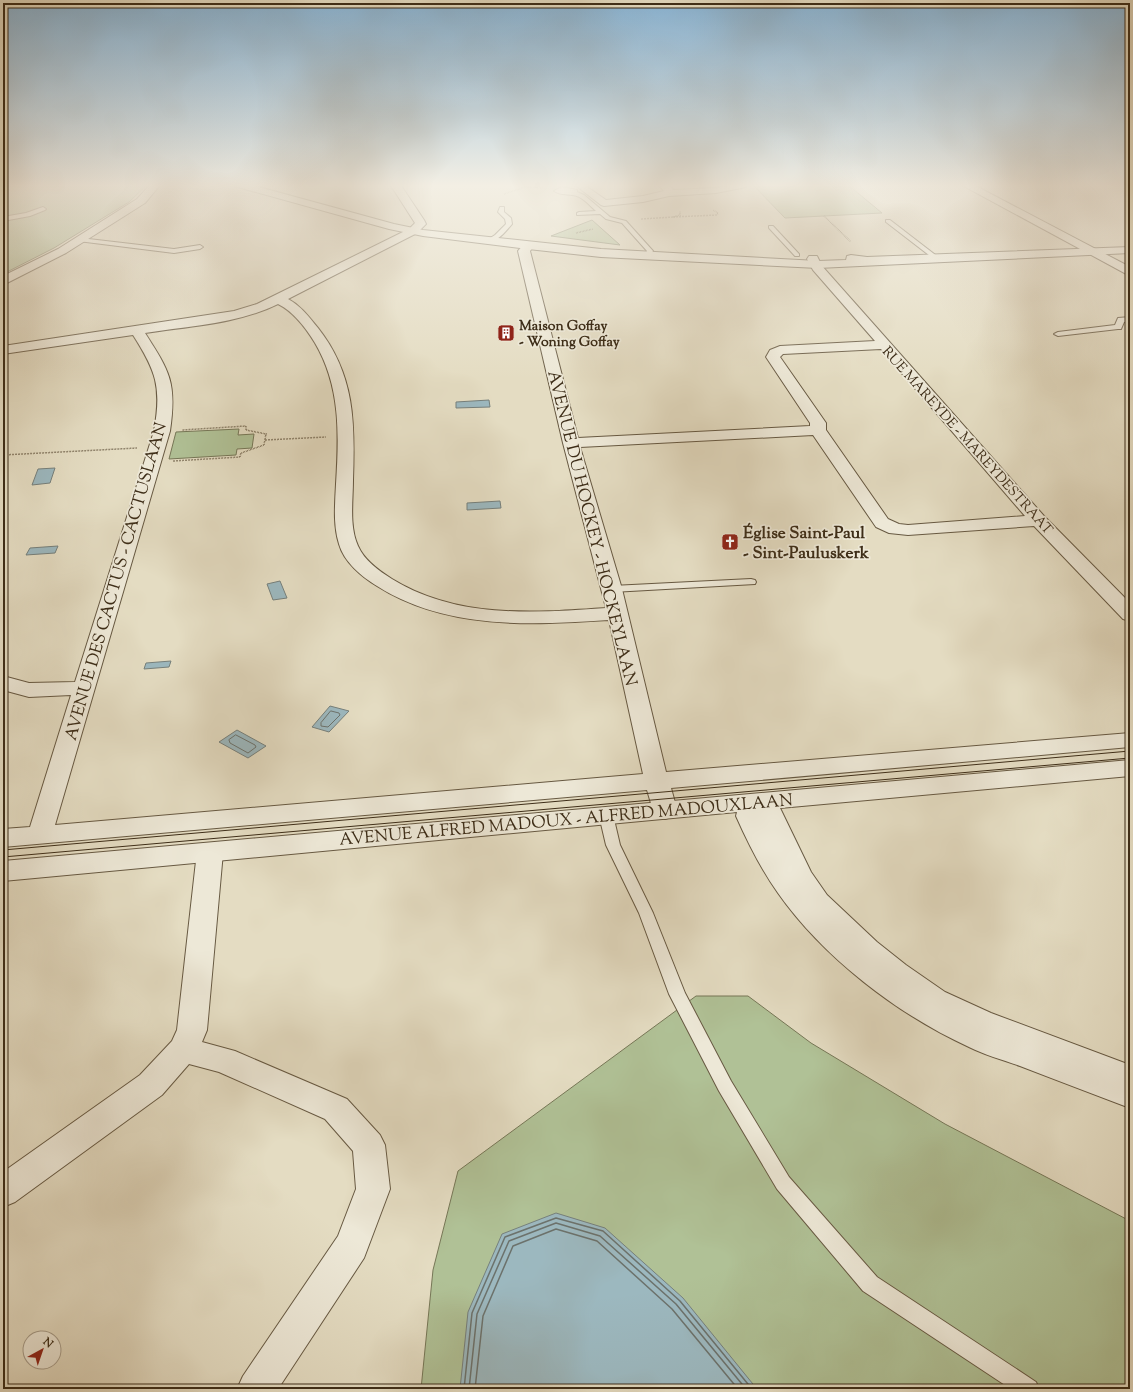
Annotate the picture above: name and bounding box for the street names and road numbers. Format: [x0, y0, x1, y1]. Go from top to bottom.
street label: RUE MAREYDE - MAREYDESTRAAT [876, 343, 1057, 540]
street label: AVENUE DU HOCKEY - HOCKEYLAAN [540, 368, 642, 689]
street label: AVENUE DES CACTUS - CACTUSLAAN [60, 420, 174, 743]
street label: AVENUE ALFRED MADOUX - ALFRED MADOUXLAAN [338, 789, 794, 853]

